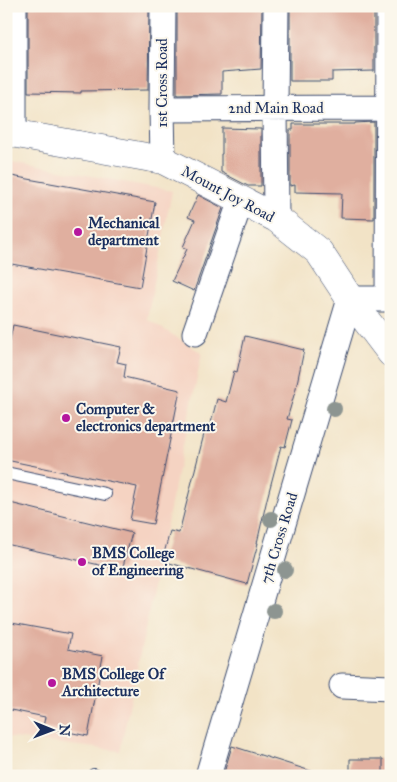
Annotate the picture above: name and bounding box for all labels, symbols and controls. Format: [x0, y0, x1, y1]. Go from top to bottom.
street label: 1st Cross Road [153, 38, 171, 128]
street label: 2nd Main Road [228, 99, 324, 117]
street label: Mount Joy Road [178, 162, 278, 227]
place label: Mechanical department [88, 214, 160, 250]
marker: Mechanical department [72, 226, 84, 238]
place label: Computer & electronics department [76, 400, 216, 436]
marker: Computer & electronics department [60, 412, 72, 424]
street label: 7th Cross Road [257, 490, 302, 586]
place label: BMS College of Engineering [92, 544, 184, 580]
marker: BMS College of Engineering [76, 556, 88, 568]
place label: BMS College Of Architecture [61, 665, 167, 700]
marker: BMS College Of Architecture [46, 677, 58, 689]
north arrow [28, 704, 78, 754]
text: N [56, 724, 73, 736]

